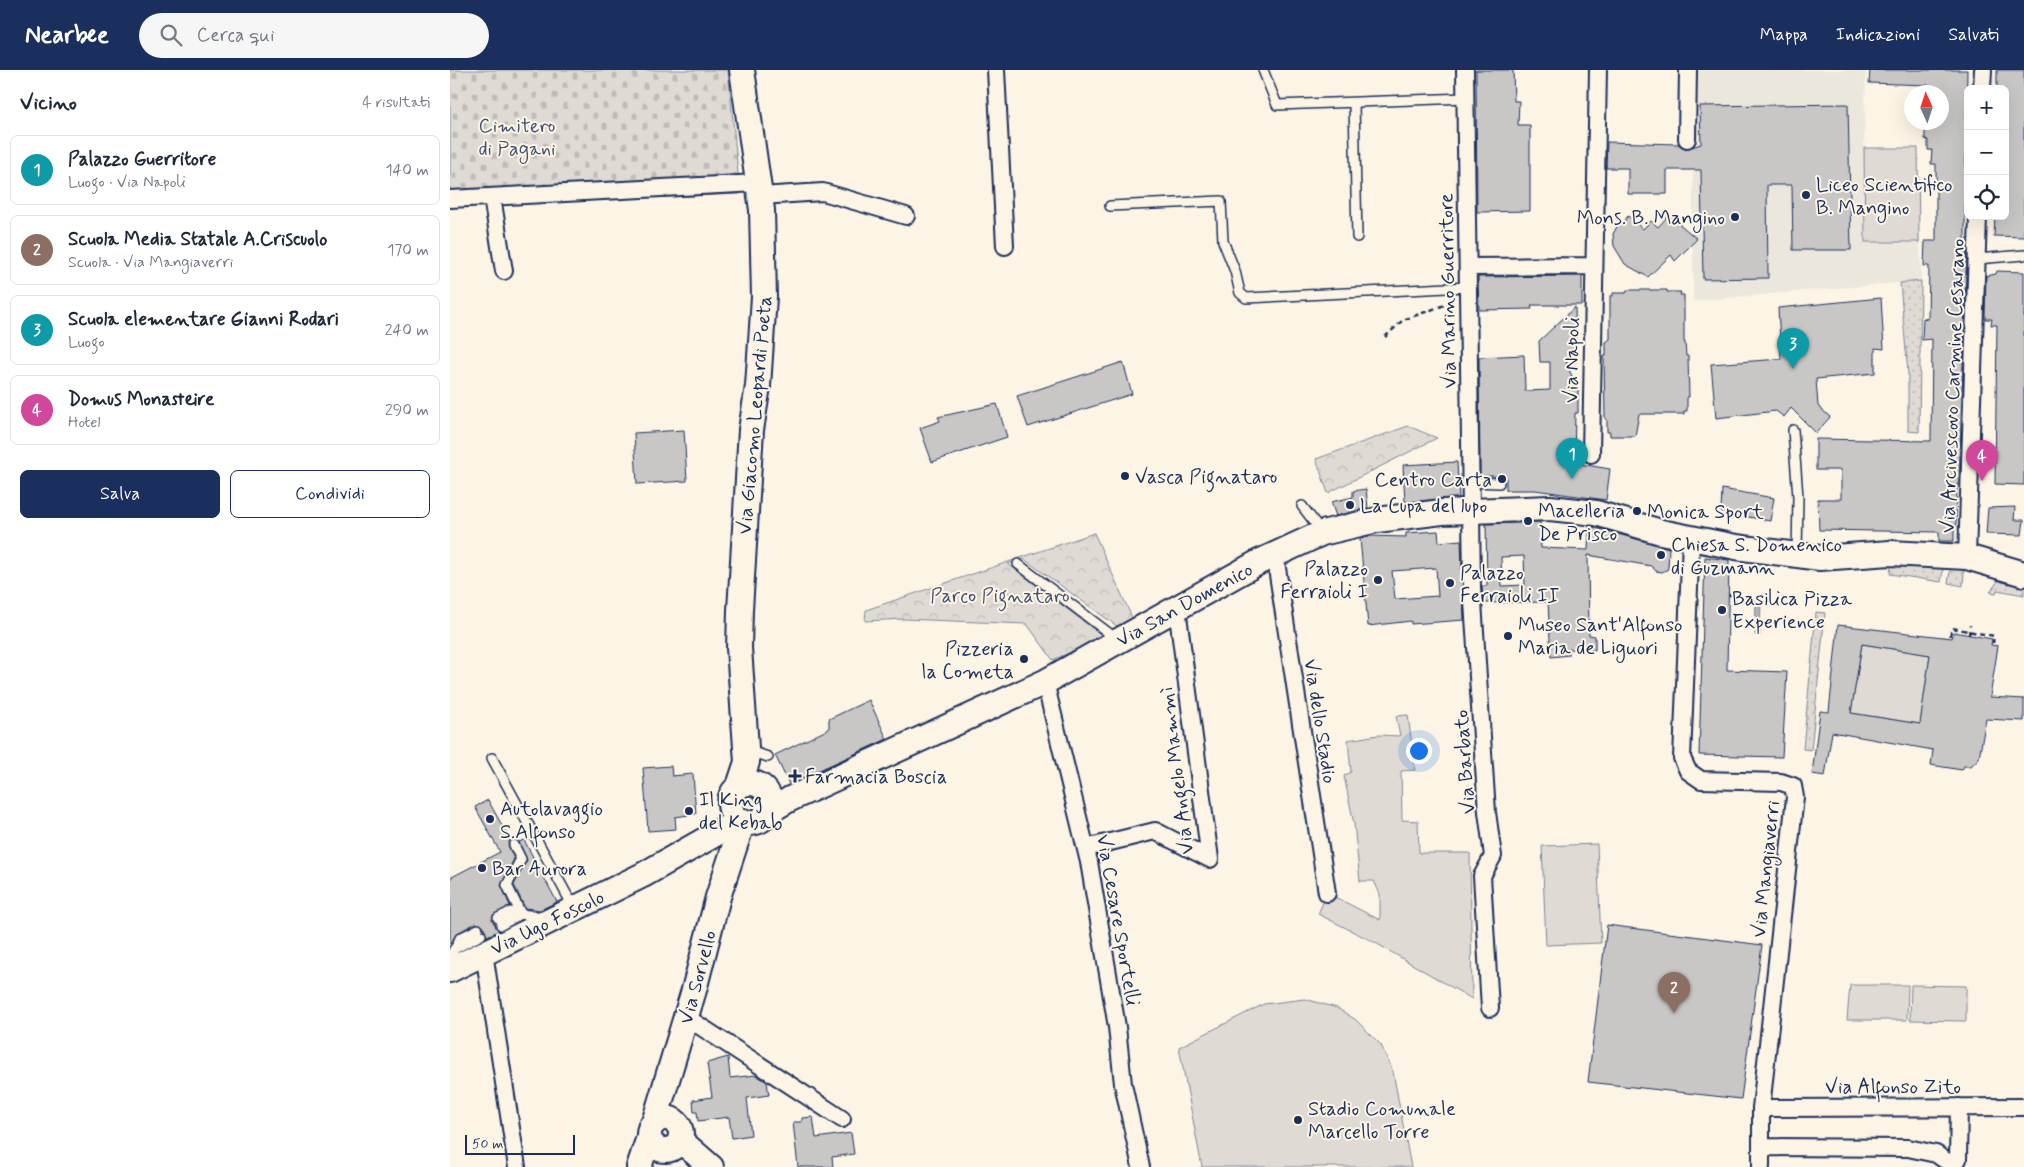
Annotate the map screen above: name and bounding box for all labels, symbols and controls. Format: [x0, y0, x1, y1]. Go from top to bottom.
search box [139, 13, 489, 58]
text: Nearbee [25, 20, 109, 51]
icon: search [157, 21, 185, 49]
text: Cerca qui [197, 23, 275, 48]
text: Mappa [1760, 23, 1808, 47]
text: Indicazioni [1836, 23, 1920, 47]
text: Salvati [1948, 23, 1999, 47]
north arrow [1904, 85, 1949, 130]
map controls [1964, 85, 2009, 220]
button: + [1964, 85, 2009, 130]
text: Vicino [20, 89, 77, 117]
text: 4 risultati [362, 92, 430, 113]
park label: Cimitero di Pagani [478, 113, 556, 164]
button: − [1964, 130, 2009, 175]
text: Palazzo Guerritore [68, 147, 216, 172]
text: 1 [33, 160, 41, 181]
text: 140 m [385, 160, 429, 181]
text: Luogo · Via Napoli [68, 172, 186, 193]
place label: Liceo Scientifico B. Mangino [1816, 172, 1952, 223]
button: locate [1964, 175, 2009, 220]
marker: Liceo Scientifico B. Mangino [1800, 189, 1812, 201]
street label: Via Marino Guerritore [1433, 193, 1464, 389]
place label: Mons. B. Mangino [1577, 205, 1725, 233]
marker: Mons. B. Mangino [1729, 211, 1741, 223]
text: Scuola Media Statale A.Criscuolo [68, 227, 327, 252]
street label: Via Arcivescovo Carmine Cesarano [1935, 238, 1972, 534]
text: 2 [33, 240, 41, 261]
text: 170 m [387, 240, 429, 261]
text: Scuola · Via Mangiaverri [68, 252, 233, 273]
street label: Via Giacomo Leopardi Poeta [732, 295, 779, 536]
text: Scuola elementare Gianni Rodari [68, 307, 339, 332]
street label: Via Napoli [1558, 317, 1587, 403]
text: 3 [33, 320, 41, 341]
text: 240 m [385, 320, 429, 341]
pin: 3 [1777, 328, 1809, 369]
text: Luogo [68, 332, 105, 353]
text: Domus Monasteire [68, 387, 214, 412]
text: 4 [32, 400, 42, 421]
text: 290 m [385, 400, 429, 421]
text: Hotel [68, 412, 101, 433]
pin: 1 [1556, 438, 1588, 479]
pin: 4 [1966, 440, 1998, 481]
place label: Vasca Pignataro [1135, 464, 1278, 493]
place label: Centro Carta [1374, 467, 1492, 494]
button: Salva [20, 470, 220, 518]
button: Condividi [230, 470, 430, 518]
marker: Vasca Pignataro [1119, 470, 1131, 482]
marker: Centro Carta [1496, 473, 1508, 485]
place label: La Cupa del lupo [1360, 493, 1487, 520]
place label: Macelleria De Prisco [1538, 498, 1625, 548]
marker: La Cupa del lupo [1344, 499, 1356, 511]
place label: Monica Sport [1647, 499, 1764, 526]
marker: Monica Sport [1631, 505, 1643, 517]
marker: Macelleria De Prisco [1522, 515, 1534, 527]
place label: Chiesa S. Domenico di Guzmann [1671, 532, 1842, 582]
marker: Chiesa S. Domenico di Guzmann [1655, 549, 1667, 561]
place label: Palazzo Ferraioli I [1280, 556, 1368, 606]
street label: Via San Domenico [1111, 557, 1258, 654]
place label: Palazzo Ferraioli II [1460, 560, 1560, 610]
marker: Palazzo Ferraioli I [1372, 574, 1384, 586]
marker: Palazzo Ferraioli II [1444, 577, 1456, 589]
park label: Parco Pignataro [930, 583, 1070, 612]
place label: Basilica Pizza Experience [1732, 586, 1853, 636]
marker: Basilica Pizza Experience [1716, 604, 1728, 616]
place label: Museo Sant'Alfonso Maria de Liguori [1518, 612, 1683, 663]
marker: Museo Sant'Alfonso Maria de Liguori [1502, 630, 1514, 642]
place label: Pizzeria la Cometa [922, 636, 1014, 686]
marker: Pizzeria la Cometa [1018, 653, 1030, 665]
street label: Via dello Stadio [1296, 657, 1343, 785]
street label: Via Angelo Mammì [1154, 685, 1203, 856]
street label: Via Barbato [1448, 709, 1483, 815]
your location [1406, 738, 1432, 764]
place label: Farmacia Boscia [805, 764, 947, 791]
marker: Farmacia Boscia [789, 770, 801, 782]
place label: Il King del Kebab [699, 787, 783, 837]
place label: Autolavaggio S.Alfonso [500, 796, 603, 848]
street label: Via Mangiaverri [1746, 799, 1788, 939]
marker: Il King del Kebab [683, 805, 695, 817]
marker: Autolavaggio S.Alfonso [484, 813, 496, 825]
street label: Via Cesare Sportelli [1089, 832, 1146, 1008]
place label: Bar Aurora [492, 856, 587, 883]
marker: Bar Aurora [476, 862, 488, 874]
street label: Via Ugo Foscolo [486, 884, 609, 963]
street label: Via Sorvello [673, 928, 724, 1027]
pin: 2 [1658, 972, 1690, 1013]
street label: Via Alfonso Zito [1825, 1074, 1961, 1103]
place label: Stadio Comunale Marcello Torre [1308, 1096, 1456, 1146]
marker: Stadio Comunale Marcello Torre [1292, 1114, 1304, 1126]
scale bar [465, 1132, 575, 1155]
text: 50 m [472, 1135, 503, 1153]

